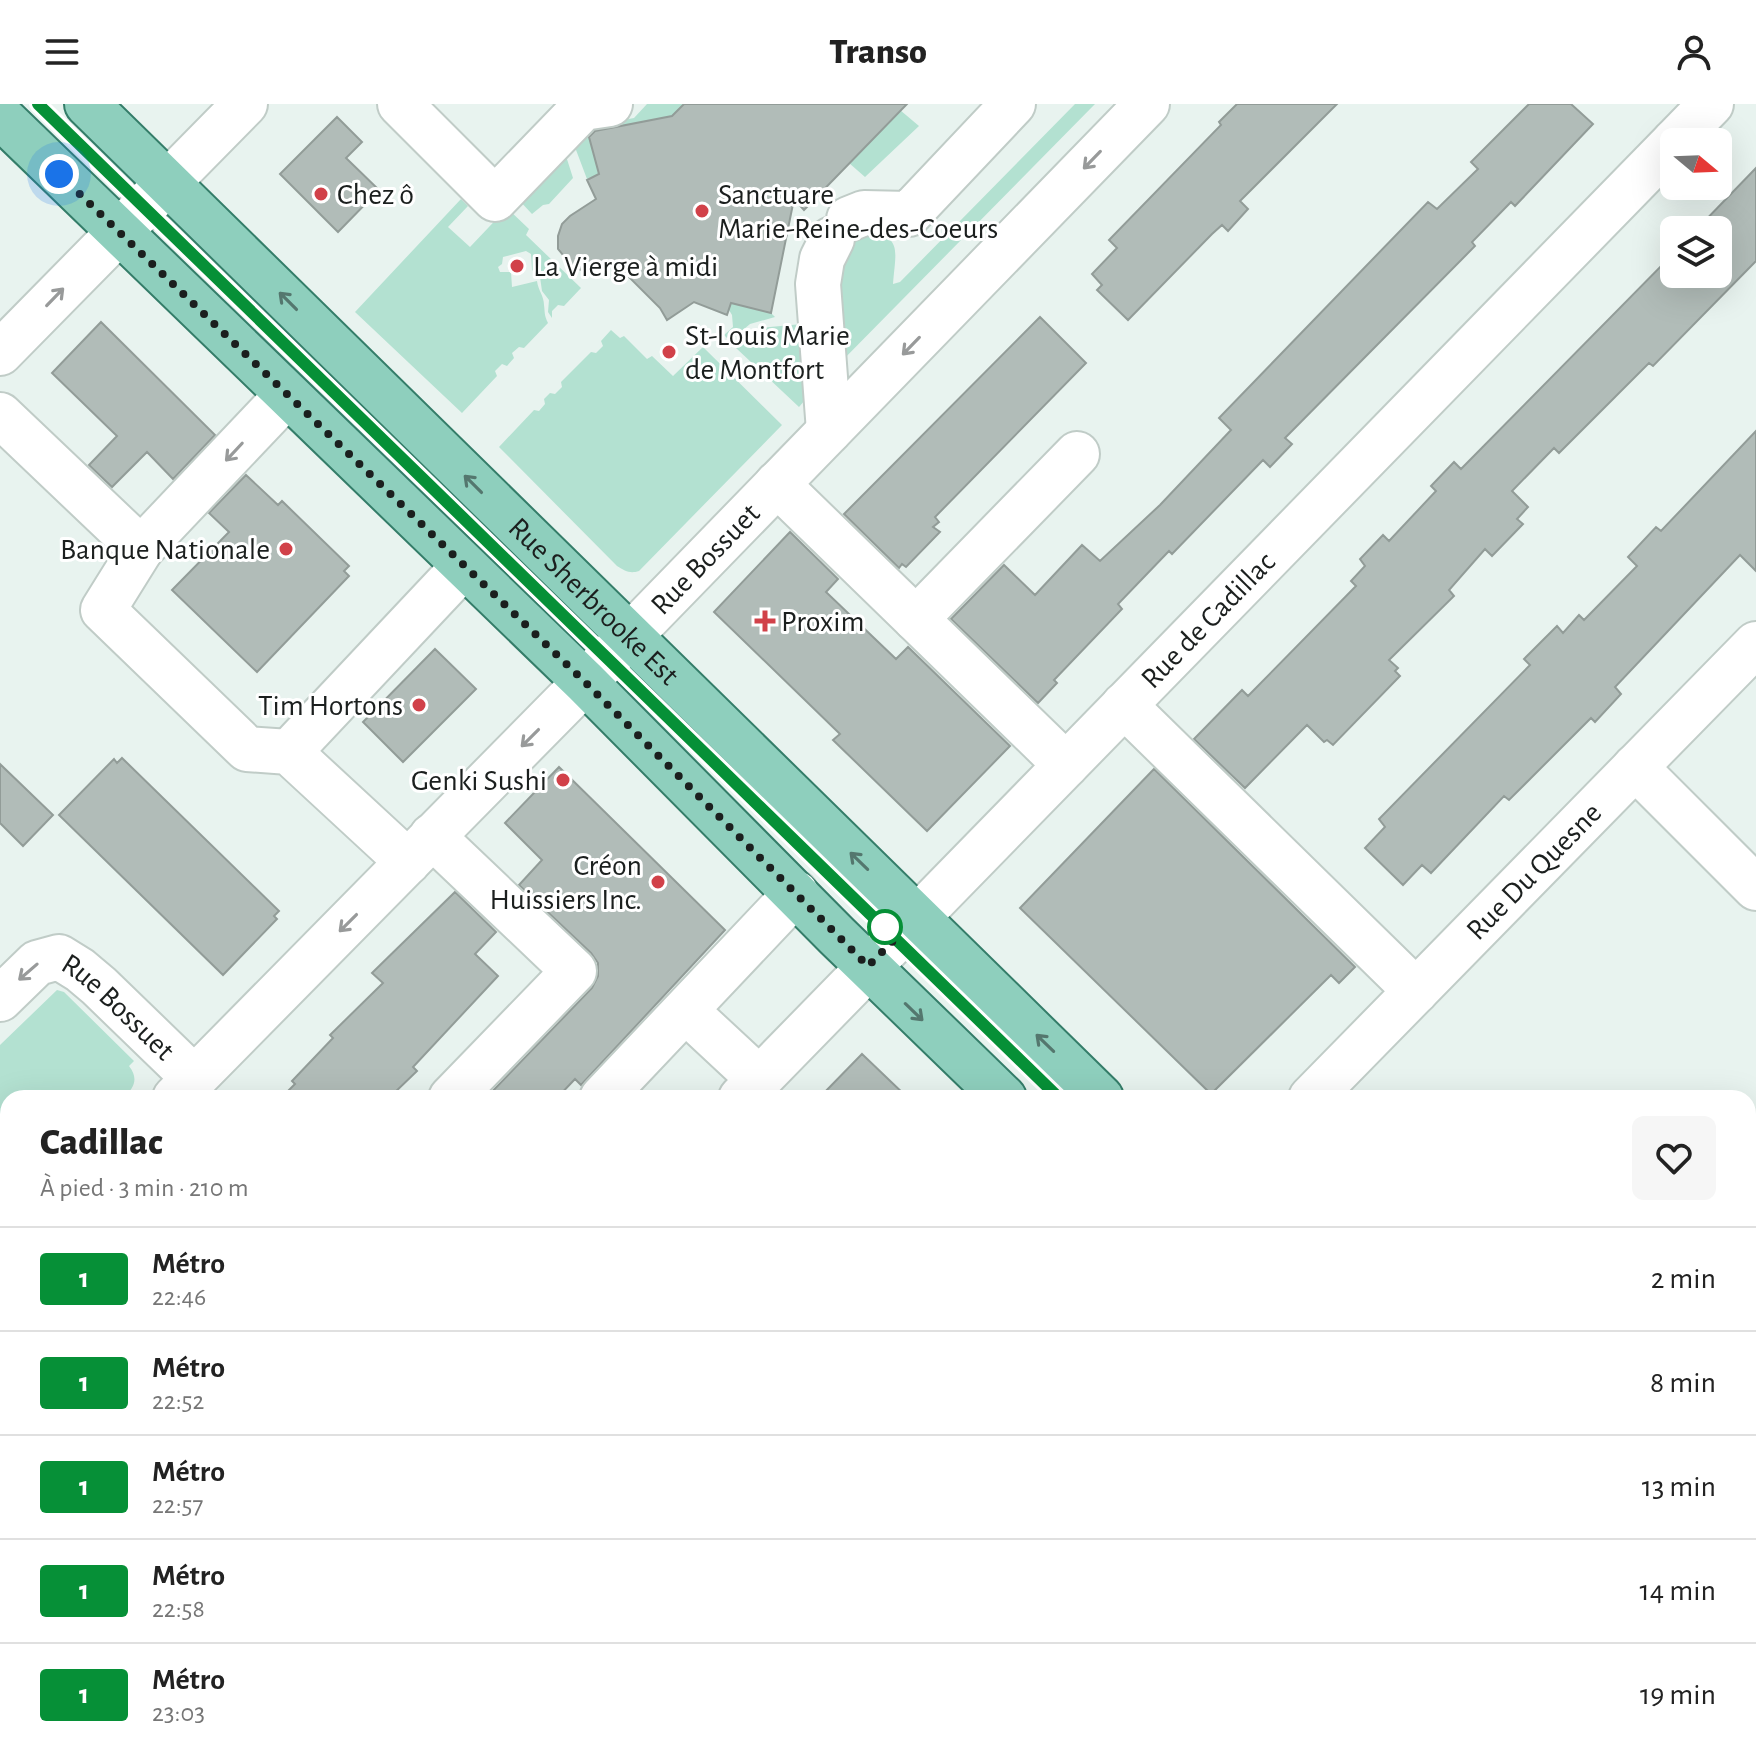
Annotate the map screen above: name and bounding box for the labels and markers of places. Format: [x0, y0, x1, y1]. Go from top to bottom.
place label: Chez ô [337, 180, 414, 210]
place label: Sanctuare Marie-Reine-des-Coeurs [718, 180, 998, 244]
marker: Chez ô [312, 185, 330, 203]
marker: Sanctuare Marie-Reine-des-Coeurs [693, 202, 711, 220]
place label: La Vierge à midi [533, 252, 718, 282]
marker: La Vierge à midi [508, 257, 526, 275]
place label: St-Louis Marie de Montfort [685, 321, 850, 385]
marker: St-Louis Marie de Montfort [660, 343, 678, 361]
place label: Banque Nationale [60, 535, 270, 565]
marker: Banque Nationale [277, 540, 295, 558]
place label: Proxim [781, 607, 864, 637]
marker: Proxim [756, 612, 774, 630]
place label: Tim Hortons [258, 691, 403, 721]
marker: Tim Hortons [410, 696, 428, 714]
place label: Genki Sushi [411, 766, 547, 796]
marker: Genki Sushi [554, 771, 572, 789]
place label: Créon Huissiers Inc. [489, 851, 642, 915]
marker: Créon Huissiers Inc. [649, 873, 667, 891]
unlabelled marker [868, 910, 902, 944]

